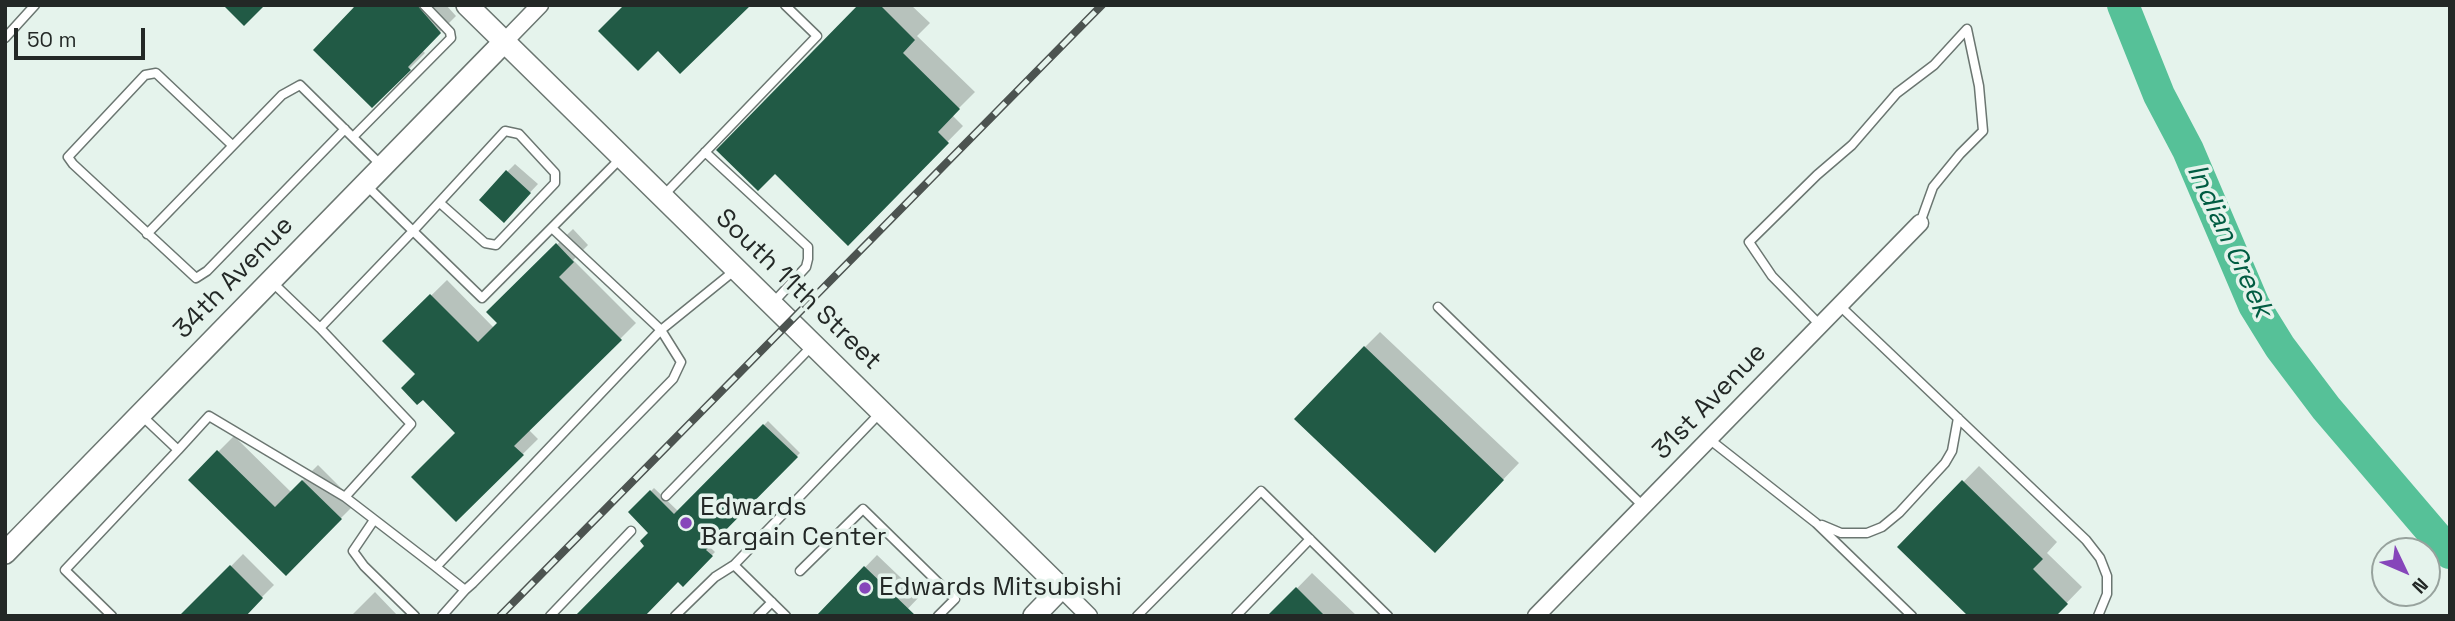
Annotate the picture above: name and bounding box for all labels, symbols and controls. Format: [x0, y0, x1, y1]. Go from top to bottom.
scale bar [18, 14, 149, 58]
text: 50 m [27, 26, 77, 53]
water label: Indian Creek [2179, 159, 2279, 323]
street label: South 11th Street [709, 203, 887, 377]
street label: 34th Avenue [168, 210, 300, 346]
street label: 31st Avenue [1647, 337, 1773, 467]
place label: Edwards Bargain Center [700, 492, 886, 554]
marker: Edwards Bargain Center [678, 515, 694, 531]
north arrow [2371, 537, 2441, 607]
place label: Edwards Mitsubishi [879, 572, 1122, 604]
text: N [2407, 572, 2433, 599]
marker: Edwards Mitsubishi [857, 580, 873, 596]

